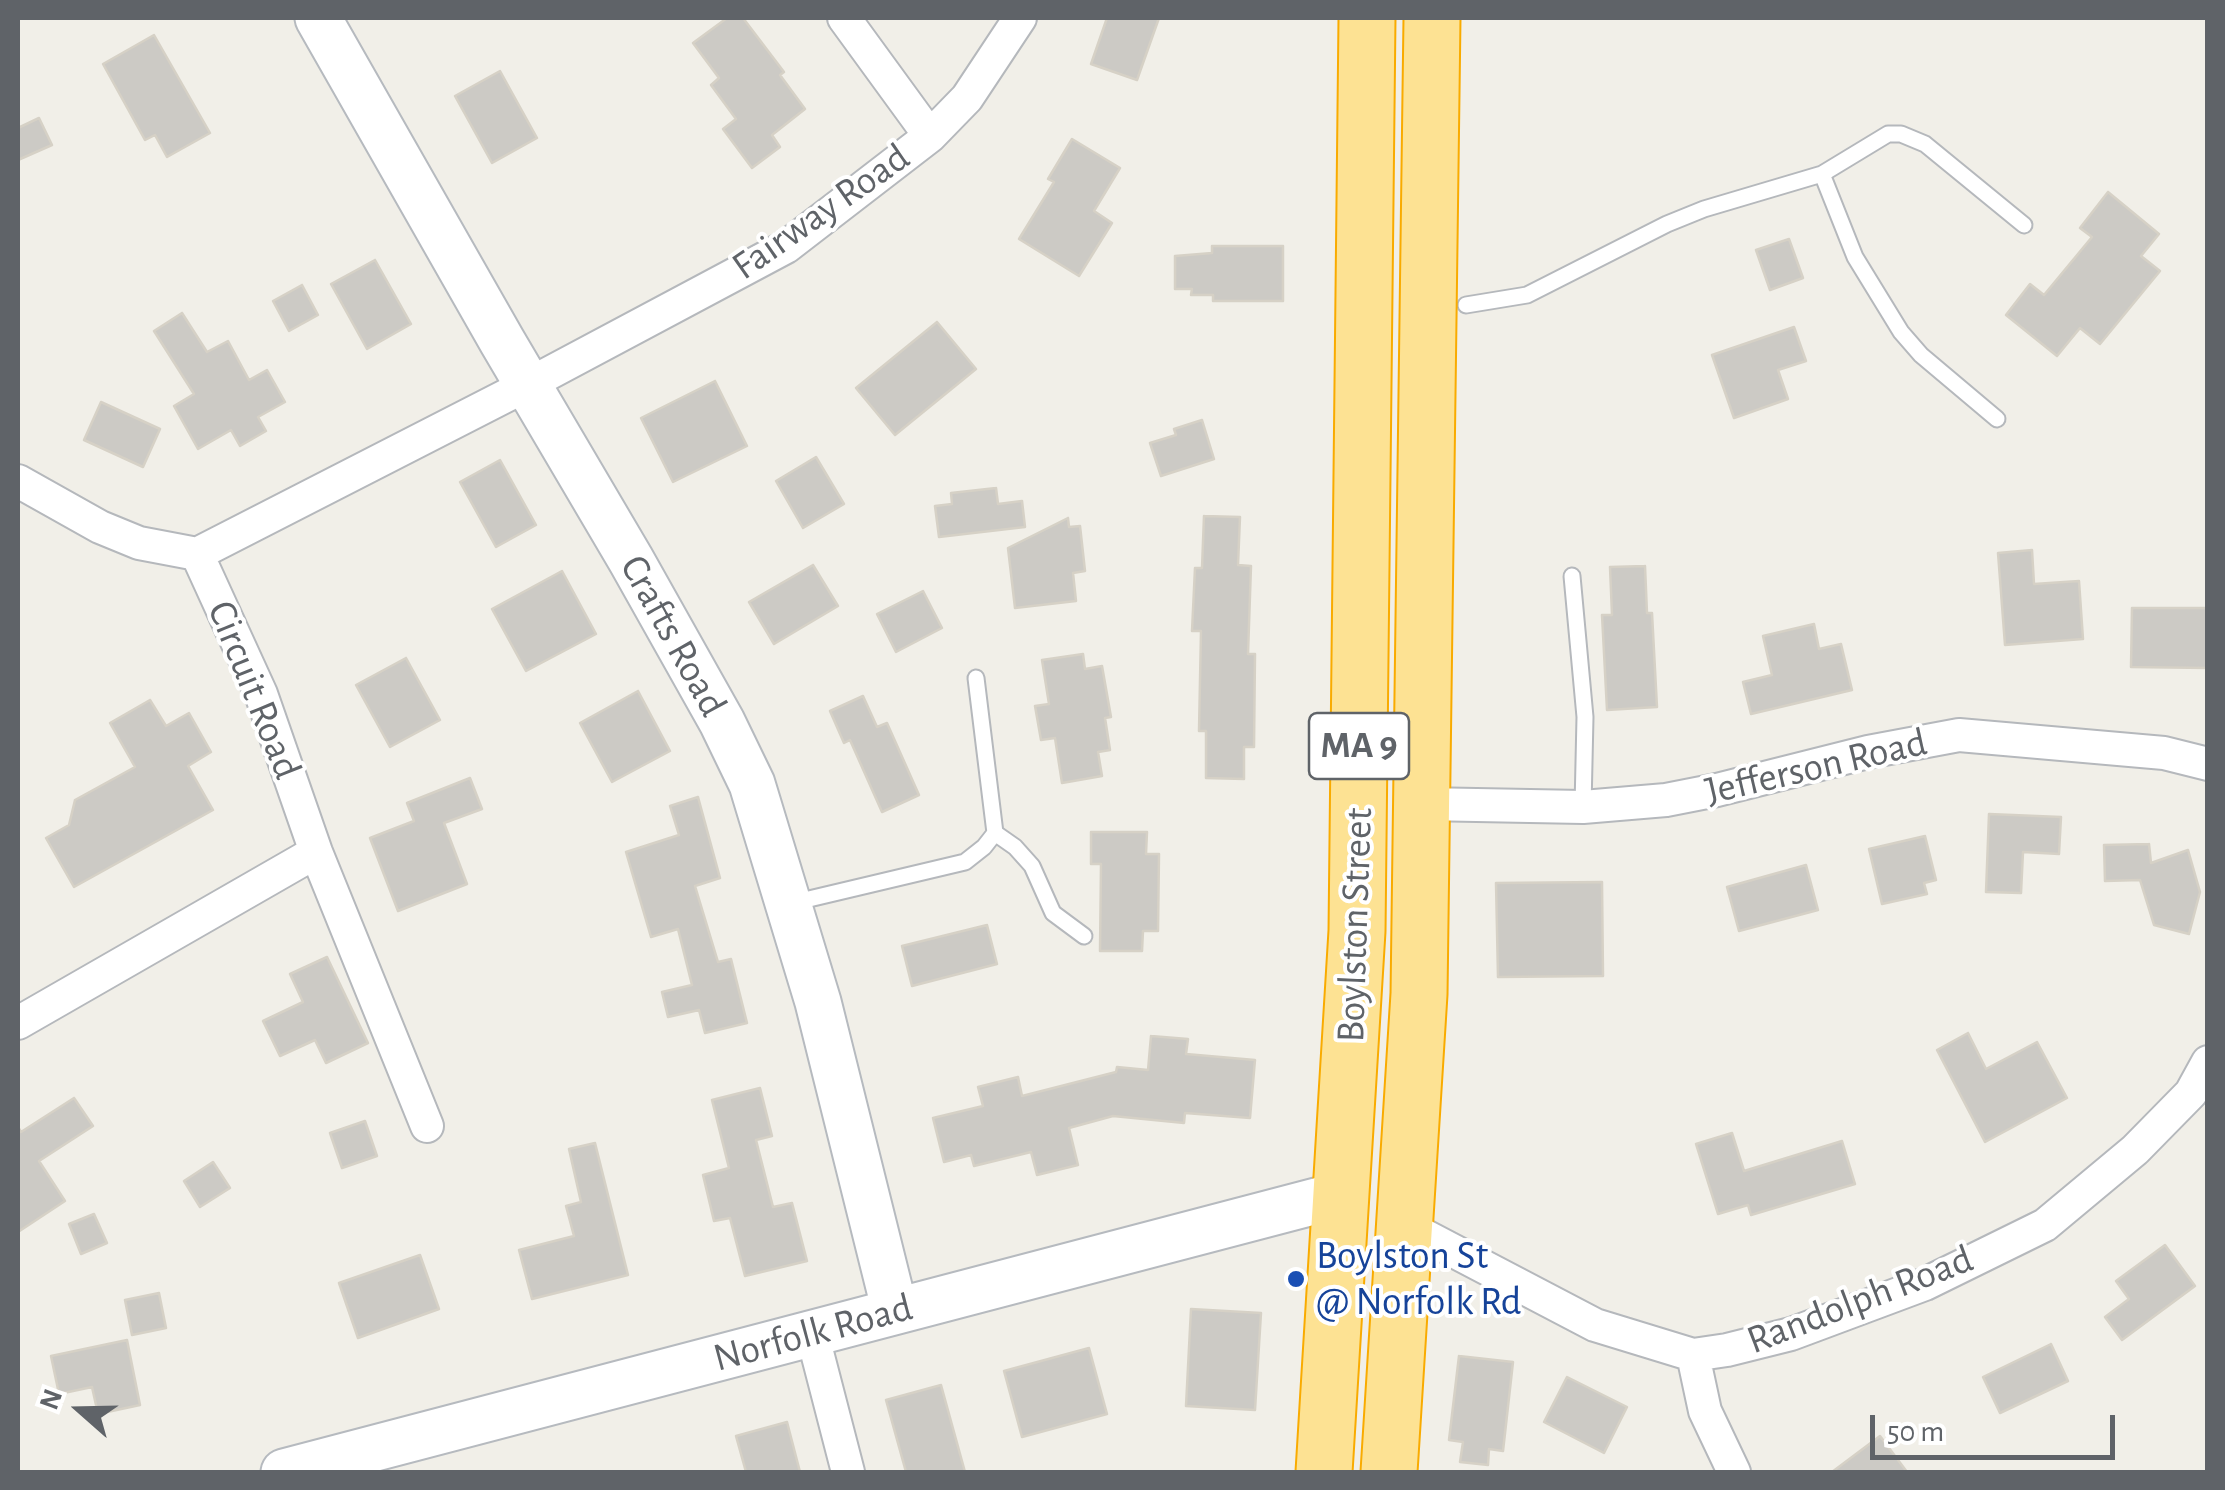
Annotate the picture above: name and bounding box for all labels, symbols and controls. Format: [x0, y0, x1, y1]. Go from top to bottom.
street label: Fairway Road [723, 133, 919, 291]
street label: Crafts Road [609, 547, 737, 725]
street label: Circuit Road [197, 594, 311, 786]
road number: MA 9 [1309, 713, 1409, 779]
street label: Jefferson Road [1701, 718, 1931, 816]
street label: Boylston Street [1327, 807, 1383, 1043]
place label: Boylston St @ Norfolk Rd [1316, 1232, 1522, 1326]
street label: Randolph Road [1740, 1235, 1980, 1365]
marker: Boylston St @ Norfolk Rd [1285, 1268, 1307, 1290]
street label: Norfolk Road [708, 1283, 918, 1383]
north arrow [30, 1360, 130, 1460]
text: N [35, 1386, 68, 1414]
scale bar [1875, 1395, 2120, 1457]
text: 50 m [1887, 1417, 1944, 1447]

